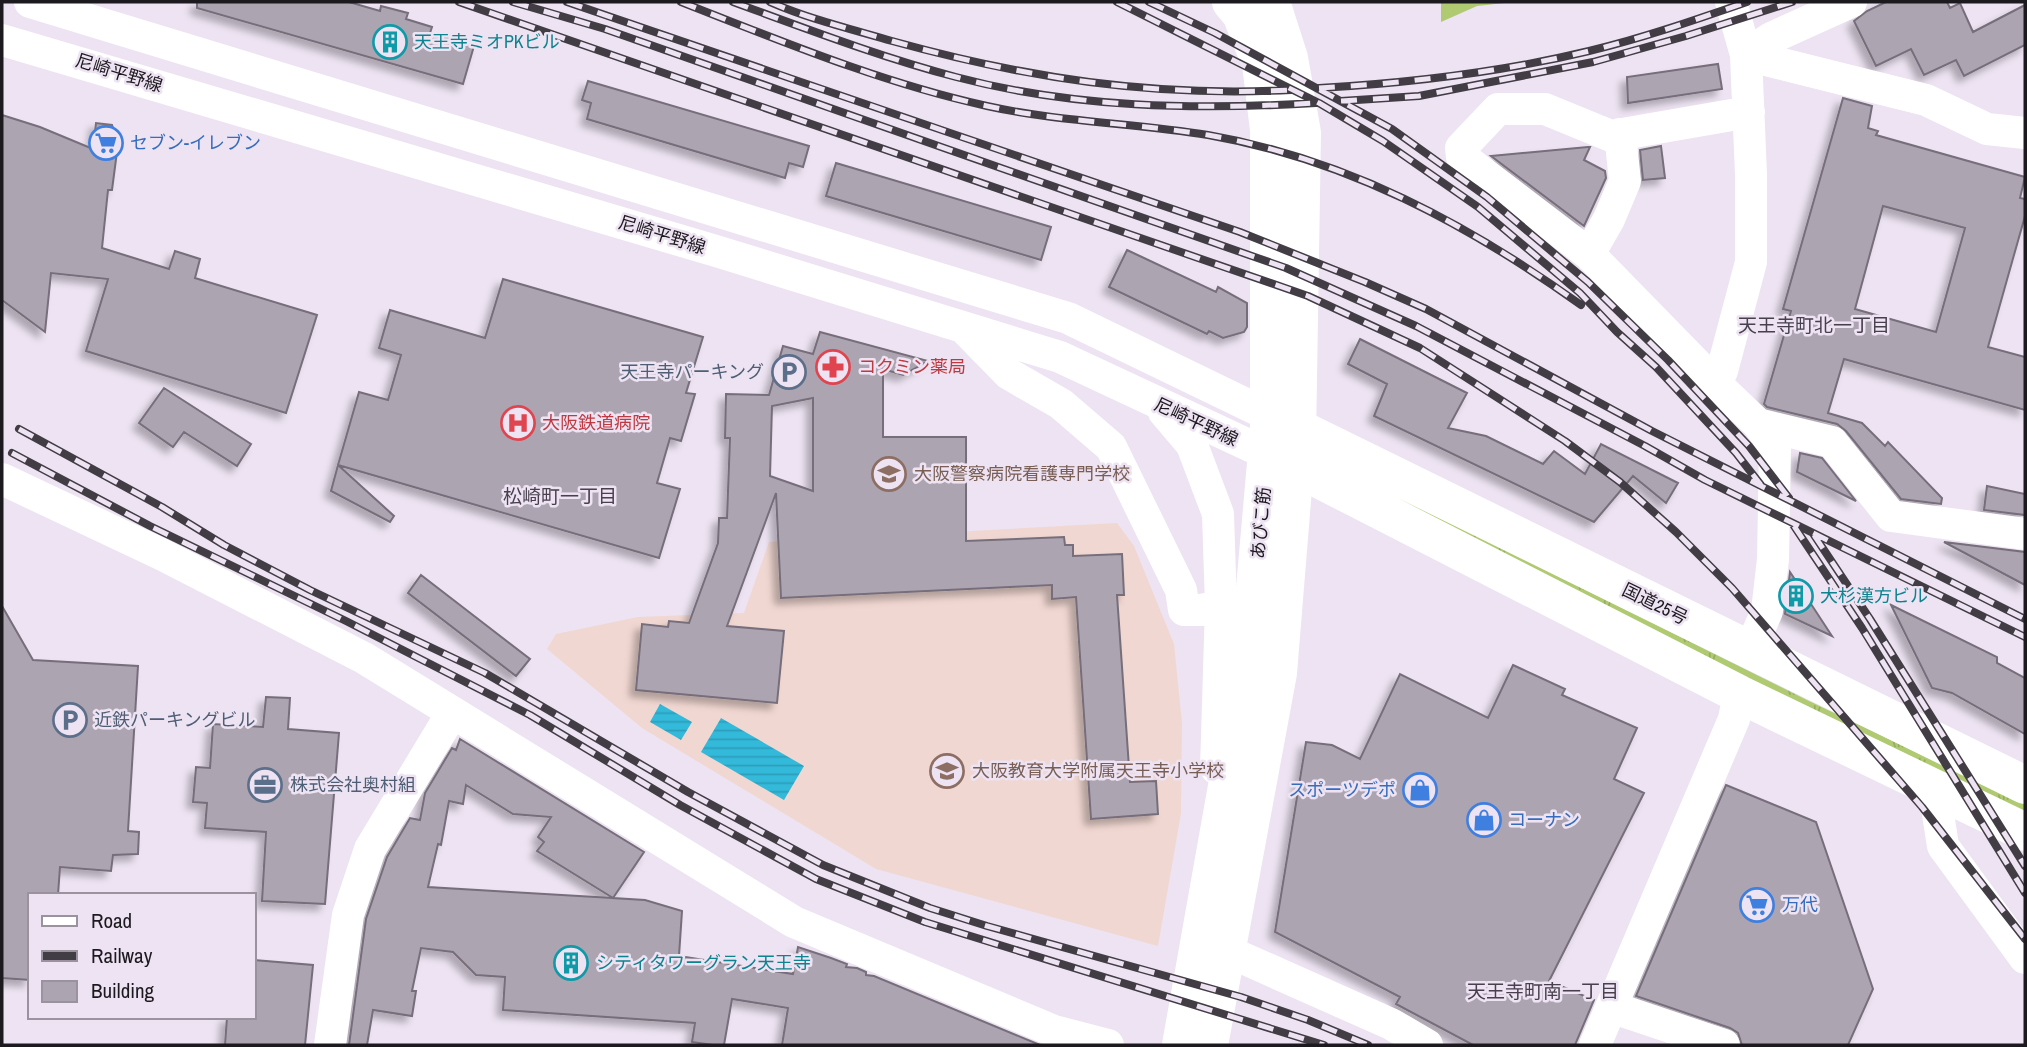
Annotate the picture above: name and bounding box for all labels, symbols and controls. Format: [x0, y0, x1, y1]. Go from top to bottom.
building icon: 天王寺ミオPKビル [371, 23, 409, 61]
place label: 天王寺ミオPKビル [414, 29, 560, 54]
street label: 尼崎平野線 [72, 47, 166, 98]
supermarket icon: セブン-イレブン [87, 124, 125, 162]
place label: セブン-イレブン [130, 130, 261, 155]
street label: 尼崎平野線 [615, 209, 709, 260]
district label: 天王寺町北一丁目 [1738, 312, 1890, 338]
pharmacy icon: コクミン薬局 [814, 348, 852, 386]
parking icon: 天王寺パーキング [770, 353, 808, 391]
place label: コクミン薬局 [858, 354, 966, 379]
place label: 天王寺パーキング [621, 359, 764, 384]
street label: 尼崎平野線 [1150, 391, 1242, 452]
hospital icon: 大阪鉄道病院 [499, 404, 537, 442]
place label: 大阪鉄道病院 [542, 410, 650, 435]
school or university icon: 大阪警察病院看護専門学校 [870, 455, 908, 493]
place label: 大阪警察病院看護専門学校 [914, 461, 1130, 486]
district label: 松崎町一丁目 [503, 483, 617, 509]
street label: あびこ筋 [1245, 486, 1276, 560]
street label: 国道25号 [1618, 577, 1692, 630]
building icon: 大杉漢方ビル [1777, 577, 1815, 615]
place label: 大杉漢方ビル [1820, 583, 1928, 608]
parking icon: 近鉄パーキングビル [51, 701, 89, 739]
place label: 近鉄パーキングビル [94, 707, 255, 732]
school or university icon: 大阪教育大学附属天王寺小学校 [928, 752, 966, 790]
place label: 大阪教育大学附属天王寺小学校 [972, 758, 1224, 783]
office icon: 株式会社奥村組 [246, 766, 284, 804]
shop icon: スポーツデポ [1401, 771, 1439, 809]
place label: 株式会社奥村組 [290, 772, 416, 797]
place label: スポーツデポ [1288, 777, 1396, 802]
shop icon: コーナン [1465, 801, 1503, 839]
place label: コーナン [1508, 807, 1580, 832]
supermarket icon: 万代 [1738, 886, 1776, 924]
place label: 万代 [1782, 892, 1818, 917]
legend [28, 893, 256, 1019]
text: Road [91, 906, 132, 935]
text: Railway [91, 941, 153, 970]
building icon: シティタワーグラン天王寺 [552, 944, 590, 982]
place label: シティタワーグラン天王寺 [596, 950, 811, 975]
text: Building [91, 976, 155, 1005]
district label: 天王寺町南一丁目 [1467, 978, 1619, 1004]

